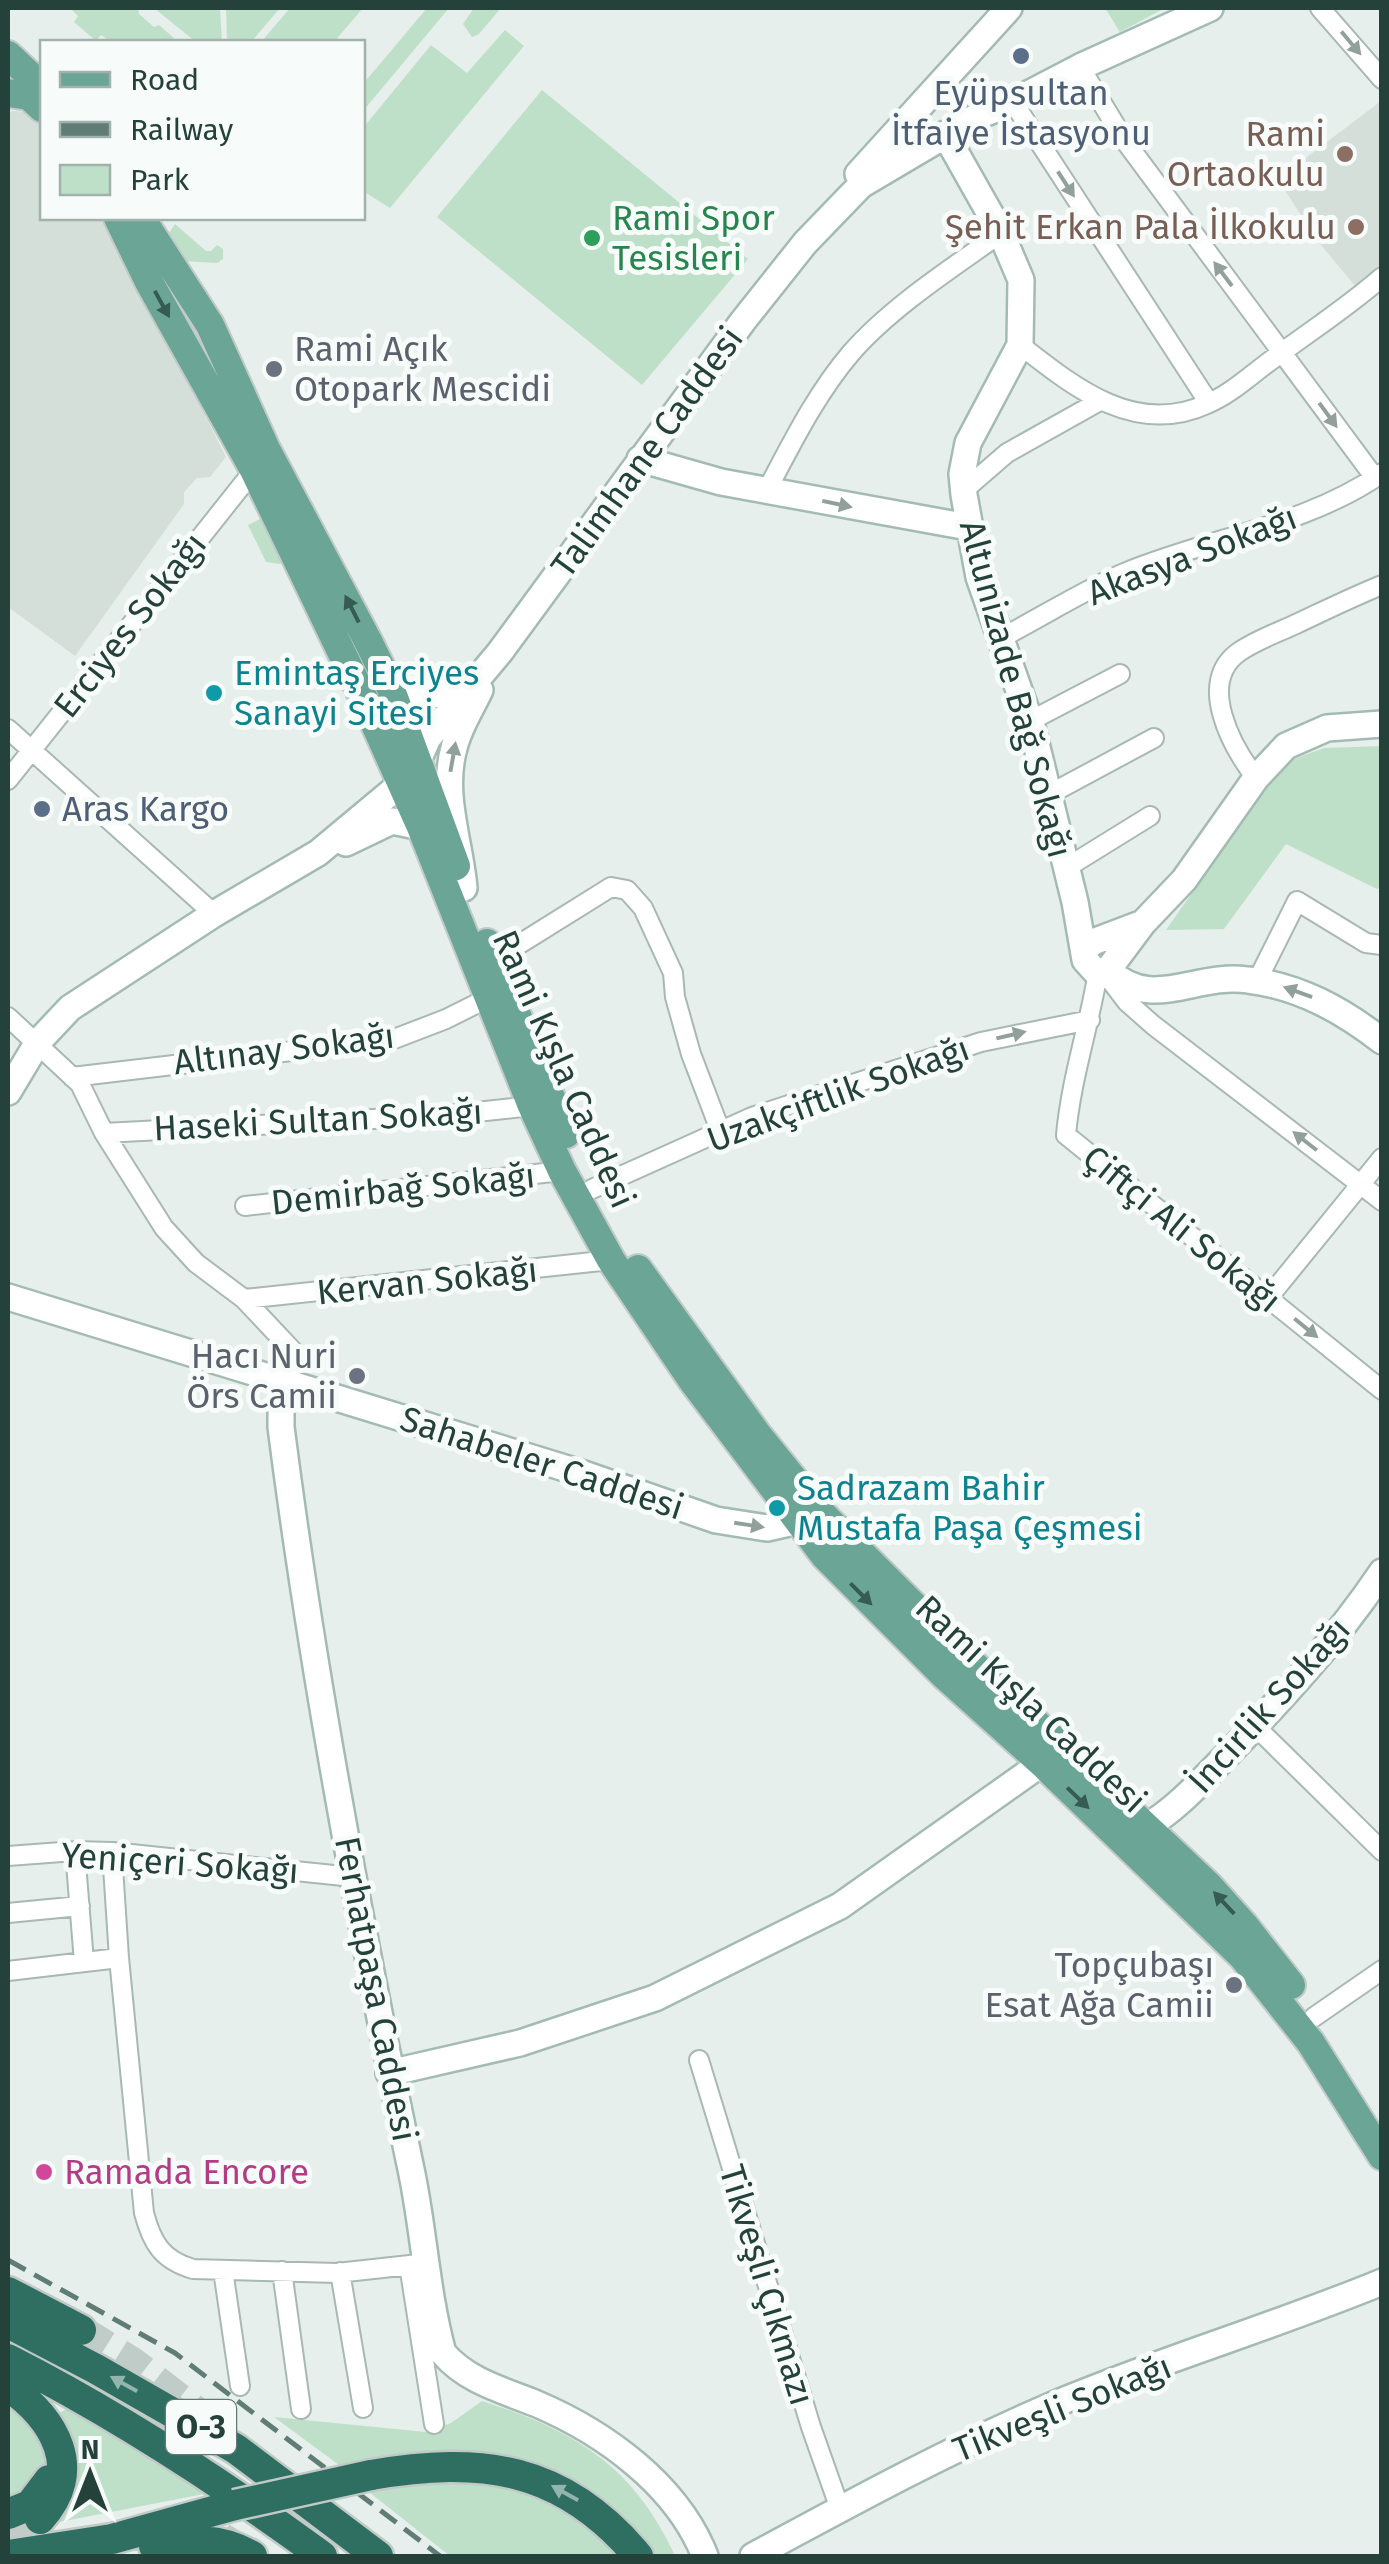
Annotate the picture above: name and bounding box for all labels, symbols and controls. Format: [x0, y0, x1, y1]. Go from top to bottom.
one-way arrow [1340, 31, 1361, 56]
legend [40, 40, 365, 220]
marker: Eyüpsultan İtfaiye İstasyonu [1010, 45, 1032, 67]
text: Road [130, 62, 199, 98]
place label: Eyüpsultan İtfaiye İstasyonu [891, 72, 1151, 154]
text: Railway [130, 112, 233, 148]
place label: Rami Ortaokulu [1167, 113, 1325, 195]
marker: Rami Ortaokulu [1334, 143, 1356, 165]
text: Park [130, 162, 190, 198]
one-way arrow [1057, 170, 1075, 198]
place label: Rami Spor Tesisleri [612, 197, 775, 279]
place label: Şehit Erkan Pala İlkokulu [945, 206, 1336, 248]
marker: Şehit Erkan Pala İlkokulu [1345, 216, 1367, 238]
marker: Rami Spor Tesisleri [581, 227, 603, 249]
one-way arrow [1214, 261, 1234, 287]
one-way arrow [154, 290, 171, 319]
street label: Talimhane Caddesi [542, 319, 752, 585]
place label: Rami Açık Otopark Mescidi [294, 328, 551, 410]
marker: Rami Açık Otopark Mescidi [263, 358, 285, 380]
one-way arrow [1318, 402, 1338, 428]
street label: Akasya Sokağı [1082, 496, 1302, 614]
one-way arrow [822, 497, 853, 513]
street label: Altunizade Bağ Sokağı [951, 516, 1081, 862]
street label: Erciyes Sokağı [45, 524, 215, 726]
one-way arrow [344, 594, 361, 623]
place label: Emintaş Erciyes Sanayi Sitesi [234, 652, 479, 734]
marker: Emintaş Erciyes Sanayi Sitesi [203, 682, 225, 704]
one-way arrow [446, 741, 461, 772]
place label: Aras Kargo [62, 788, 229, 830]
marker: Aras Kargo [31, 798, 53, 820]
street label: Rami Kışla Caddesi [484, 924, 644, 1214]
one-way arrow [1282, 984, 1312, 999]
street label: Altınay Sokağı [171, 1015, 397, 1083]
street label: Uzakçiftlik Sokağı [701, 1027, 975, 1161]
one-way arrow [996, 1027, 1027, 1042]
street label: Haseki Sultan Sokağı [152, 1090, 484, 1150]
one-way arrow [1292, 1131, 1318, 1152]
street label: Çiftçi Ali Sokağı [1074, 1136, 1289, 1322]
street label: Demirbağ Sokağı [269, 1154, 537, 1224]
street label: Kervan Sokağı [314, 1249, 540, 1313]
one-way arrow [1293, 1317, 1318, 1338]
place label: Hacı Nuri Örs Camii [186, 1335, 337, 1417]
marker: Hacı Nuri Örs Camii [346, 1365, 368, 1387]
street label: Sahabeler Caddesi [395, 1397, 689, 1529]
place label: Sadrazam Bahir Mustafa Paşa Çeşmesi [797, 1467, 1143, 1550]
marker: Sadrazam Bahir Mustafa Paşa Çeşmesi [766, 1497, 788, 1519]
one-way arrow [734, 1518, 765, 1533]
one-way arrow [849, 1582, 873, 1606]
street label: Rami Kışla Caddesi [907, 1586, 1155, 1822]
street label: İncirlik Sokağı [1179, 1608, 1359, 1802]
one-way arrow [1065, 1786, 1089, 1810]
street label: Ferhatpaşa Caddesi [326, 1833, 426, 2145]
street label: Yeniçeri Sokağı [60, 1834, 300, 1892]
one-way arrow [1213, 1891, 1236, 1915]
place label: Topçubaşı Esat Ağa Camii [985, 1944, 1214, 2026]
marker: Topçubaşı Esat Ağa Camii [1223, 1974, 1245, 1996]
place label: Ramada Encore [64, 2151, 309, 2193]
street label: Tikveşli Çıkmazı [710, 2160, 823, 2410]
marker: Ramada Encore [33, 2161, 55, 2183]
street label: Tikveşli Sokağı [947, 2345, 1177, 2471]
one-way arrow [110, 2376, 138, 2394]
road number: O-3 [166, 2400, 236, 2454]
north arrow [40, 2424, 140, 2524]
text: N [81, 2433, 99, 2466]
one-way arrow [551, 2484, 579, 2502]

